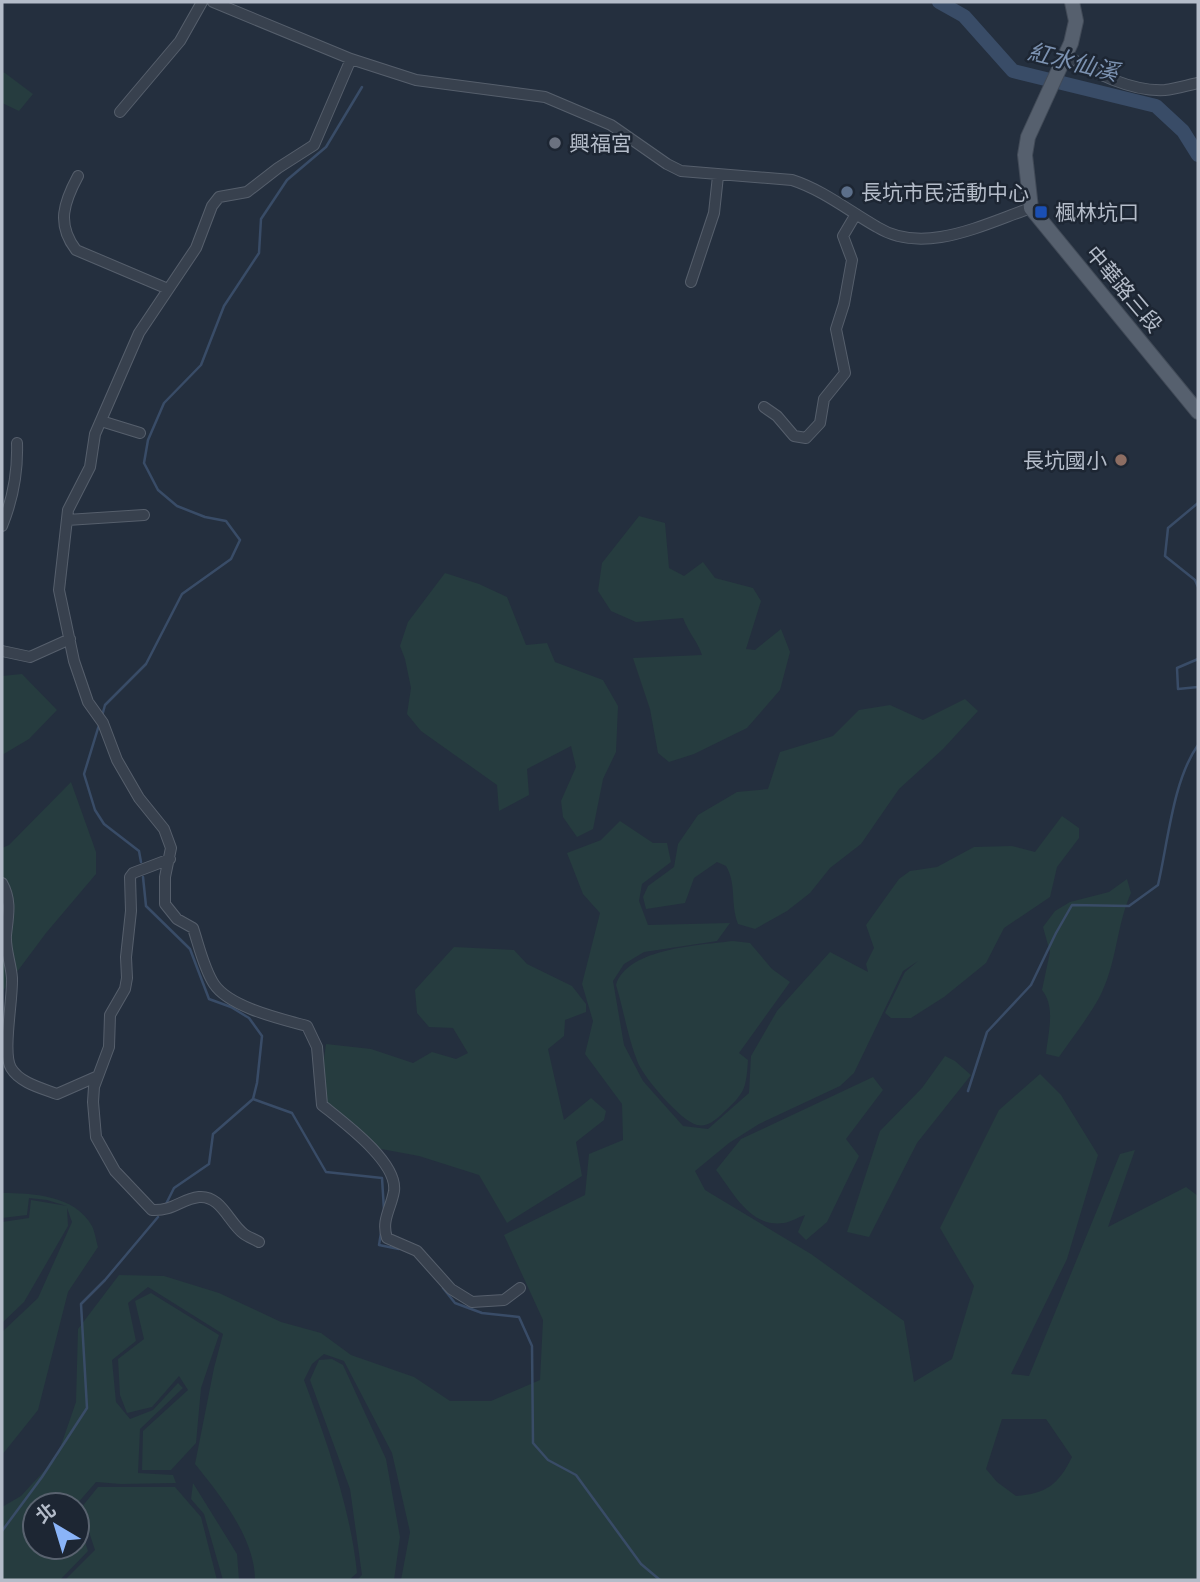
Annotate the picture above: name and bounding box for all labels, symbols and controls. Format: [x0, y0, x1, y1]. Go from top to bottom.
water label: 紅水仙溪 [1025, 37, 1124, 87]
place label: 興福宮 [569, 131, 632, 156]
marker: 興福宮 [547, 135, 563, 151]
place label: 長坑市民活動中心 [861, 180, 1029, 205]
marker: 長坑市民活動中心 [839, 184, 855, 200]
place label: 楓林坑口 [1055, 200, 1139, 225]
marker: 楓林坑口 [1033, 204, 1049, 220]
street label: 中華路三段 [1081, 241, 1167, 337]
place label: 長坑國小 [1023, 448, 1107, 473]
marker: 長坑國小 [1113, 452, 1129, 468]
north arrow [21, 1491, 91, 1561]
text: 北 [31, 1498, 60, 1528]

